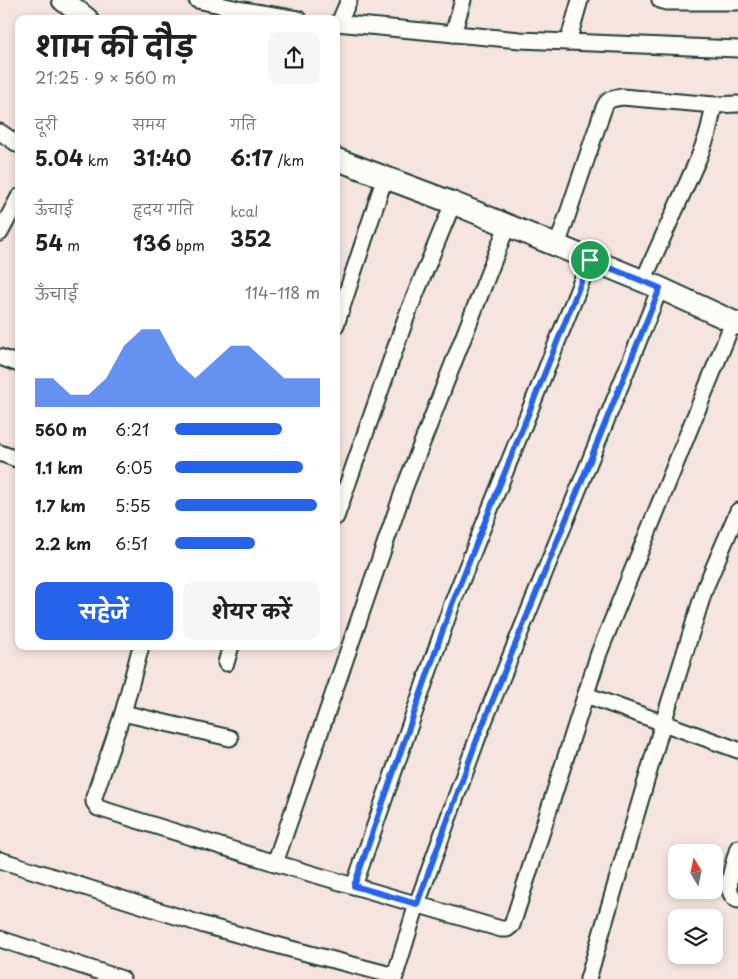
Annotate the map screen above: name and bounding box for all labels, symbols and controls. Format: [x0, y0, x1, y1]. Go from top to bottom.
text: शाम की दौड़ [35, 24, 195, 67]
button: share [268, 32, 320, 84]
text: 21:25 · 9 × 560 m [35, 65, 176, 89]
text: दूरी [35, 114, 57, 135]
text: समय [133, 114, 166, 135]
text: गति [230, 114, 256, 135]
text: 5.04 [35, 141, 83, 173]
text: 31:40 [133, 141, 191, 173]
text: 6:17 [230, 141, 273, 173]
text: km [83, 150, 109, 171]
text: /km [273, 150, 304, 171]
text: ऊँचाई [35, 199, 73, 220]
text: हृदय गति [133, 199, 193, 220]
text: kcal [230, 201, 258, 222]
text: 352 [230, 222, 271, 254]
text: 54 [35, 226, 63, 258]
text: 136 [133, 226, 171, 258]
text: m [63, 235, 80, 256]
text: bpm [171, 235, 205, 256]
pin [569, 239, 611, 281]
icon: arrive [576, 246, 604, 274]
text: 114–118 m [245, 280, 320, 304]
text: ऊँचाई [35, 281, 78, 305]
text: 560 m [35, 417, 87, 441]
text: 6:21 [115, 417, 149, 441]
text: 1.1 km [35, 455, 83, 479]
text: 6:05 [115, 455, 153, 479]
text: 1.7 km [35, 493, 86, 517]
text: 5:55 [115, 493, 150, 517]
text: 2.2 km [35, 531, 91, 555]
text: 6:51 [115, 531, 148, 555]
button: सहेजें [35, 582, 173, 640]
button: शेयर करें [183, 582, 320, 640]
north arrow [668, 844, 722, 899]
map controls [668, 844, 723, 964]
button: layers [668, 909, 723, 964]

